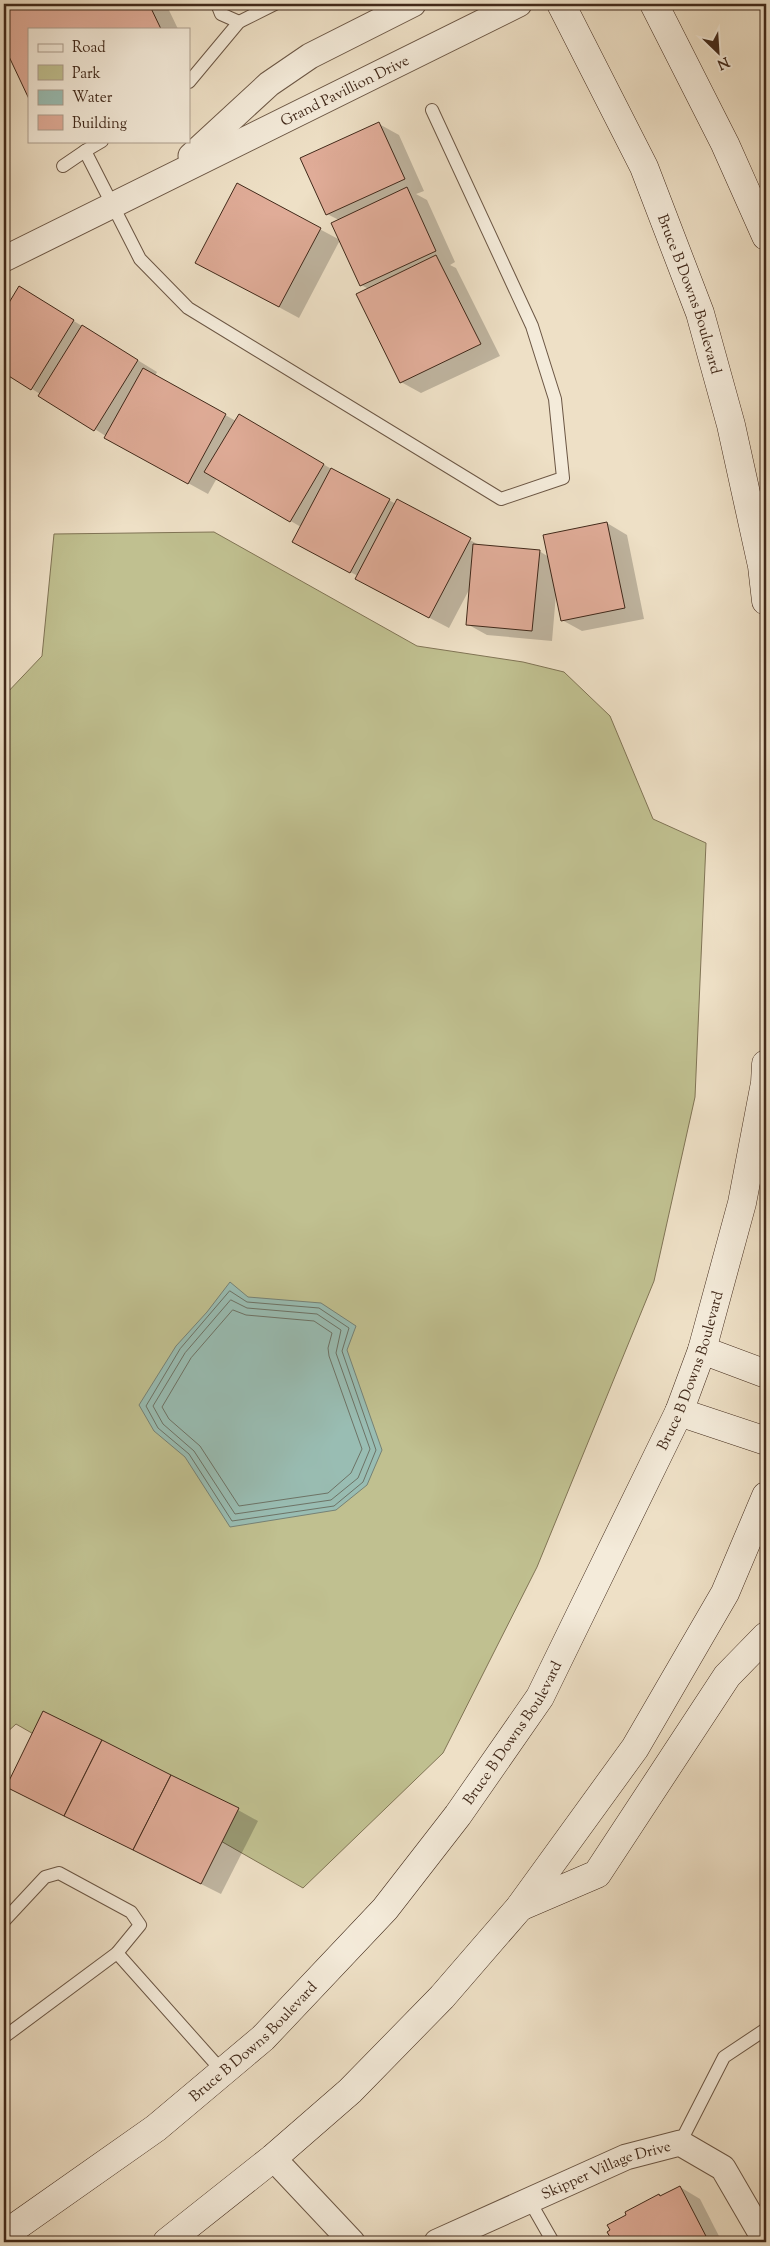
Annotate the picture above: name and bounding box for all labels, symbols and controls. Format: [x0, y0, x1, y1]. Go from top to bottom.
legend [28, 28, 190, 142]
north arrow [692, 28, 742, 78]
text: Road [72, 38, 106, 59]
street label: Grand Pavillion Drive [277, 51, 413, 132]
text: N [713, 51, 732, 73]
text: Park [72, 64, 101, 85]
text: Water [72, 88, 113, 109]
text: Building [72, 114, 127, 135]
street label: Bruce B Downs Boulevard [651, 211, 726, 377]
street label: Bruce B Downs Boulevard [653, 1288, 730, 1454]
street label: Bruce B Downs Boulevard [459, 1657, 568, 1810]
street label: Bruce B Downs Boulevard [185, 1977, 323, 2108]
street label: Skipper Village Drive [538, 2137, 673, 2206]

